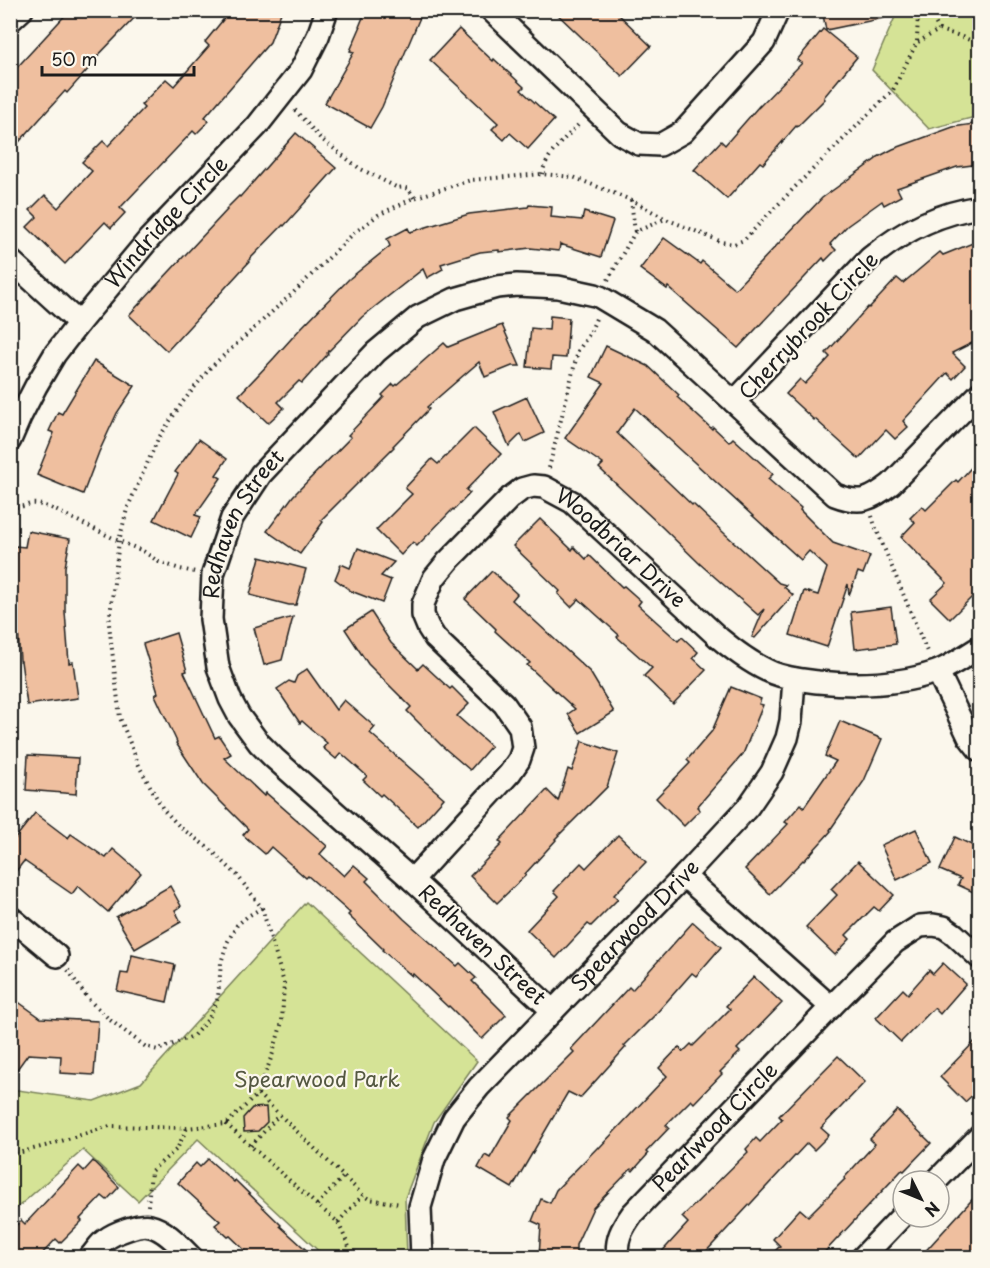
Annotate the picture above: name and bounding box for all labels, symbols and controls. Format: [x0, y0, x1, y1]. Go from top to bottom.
scale bar [42, 39, 194, 77]
text: 50 m [51, 45, 98, 72]
street label: Windridge Circle [96, 148, 235, 295]
street label: Cherrybrook Circle [730, 243, 885, 406]
street label: Redhaven Street [194, 441, 291, 600]
street label: Woodbriar Drive [551, 478, 694, 614]
street label: Spearwood Drive [562, 851, 706, 998]
street label: Redhaven Street [412, 876, 555, 1011]
street label: Pearlwood Circle [644, 1054, 784, 1198]
park label: Spearwood Park [234, 1062, 400, 1094]
north arrow [891, 1169, 951, 1229]
text: N [920, 1197, 946, 1223]

